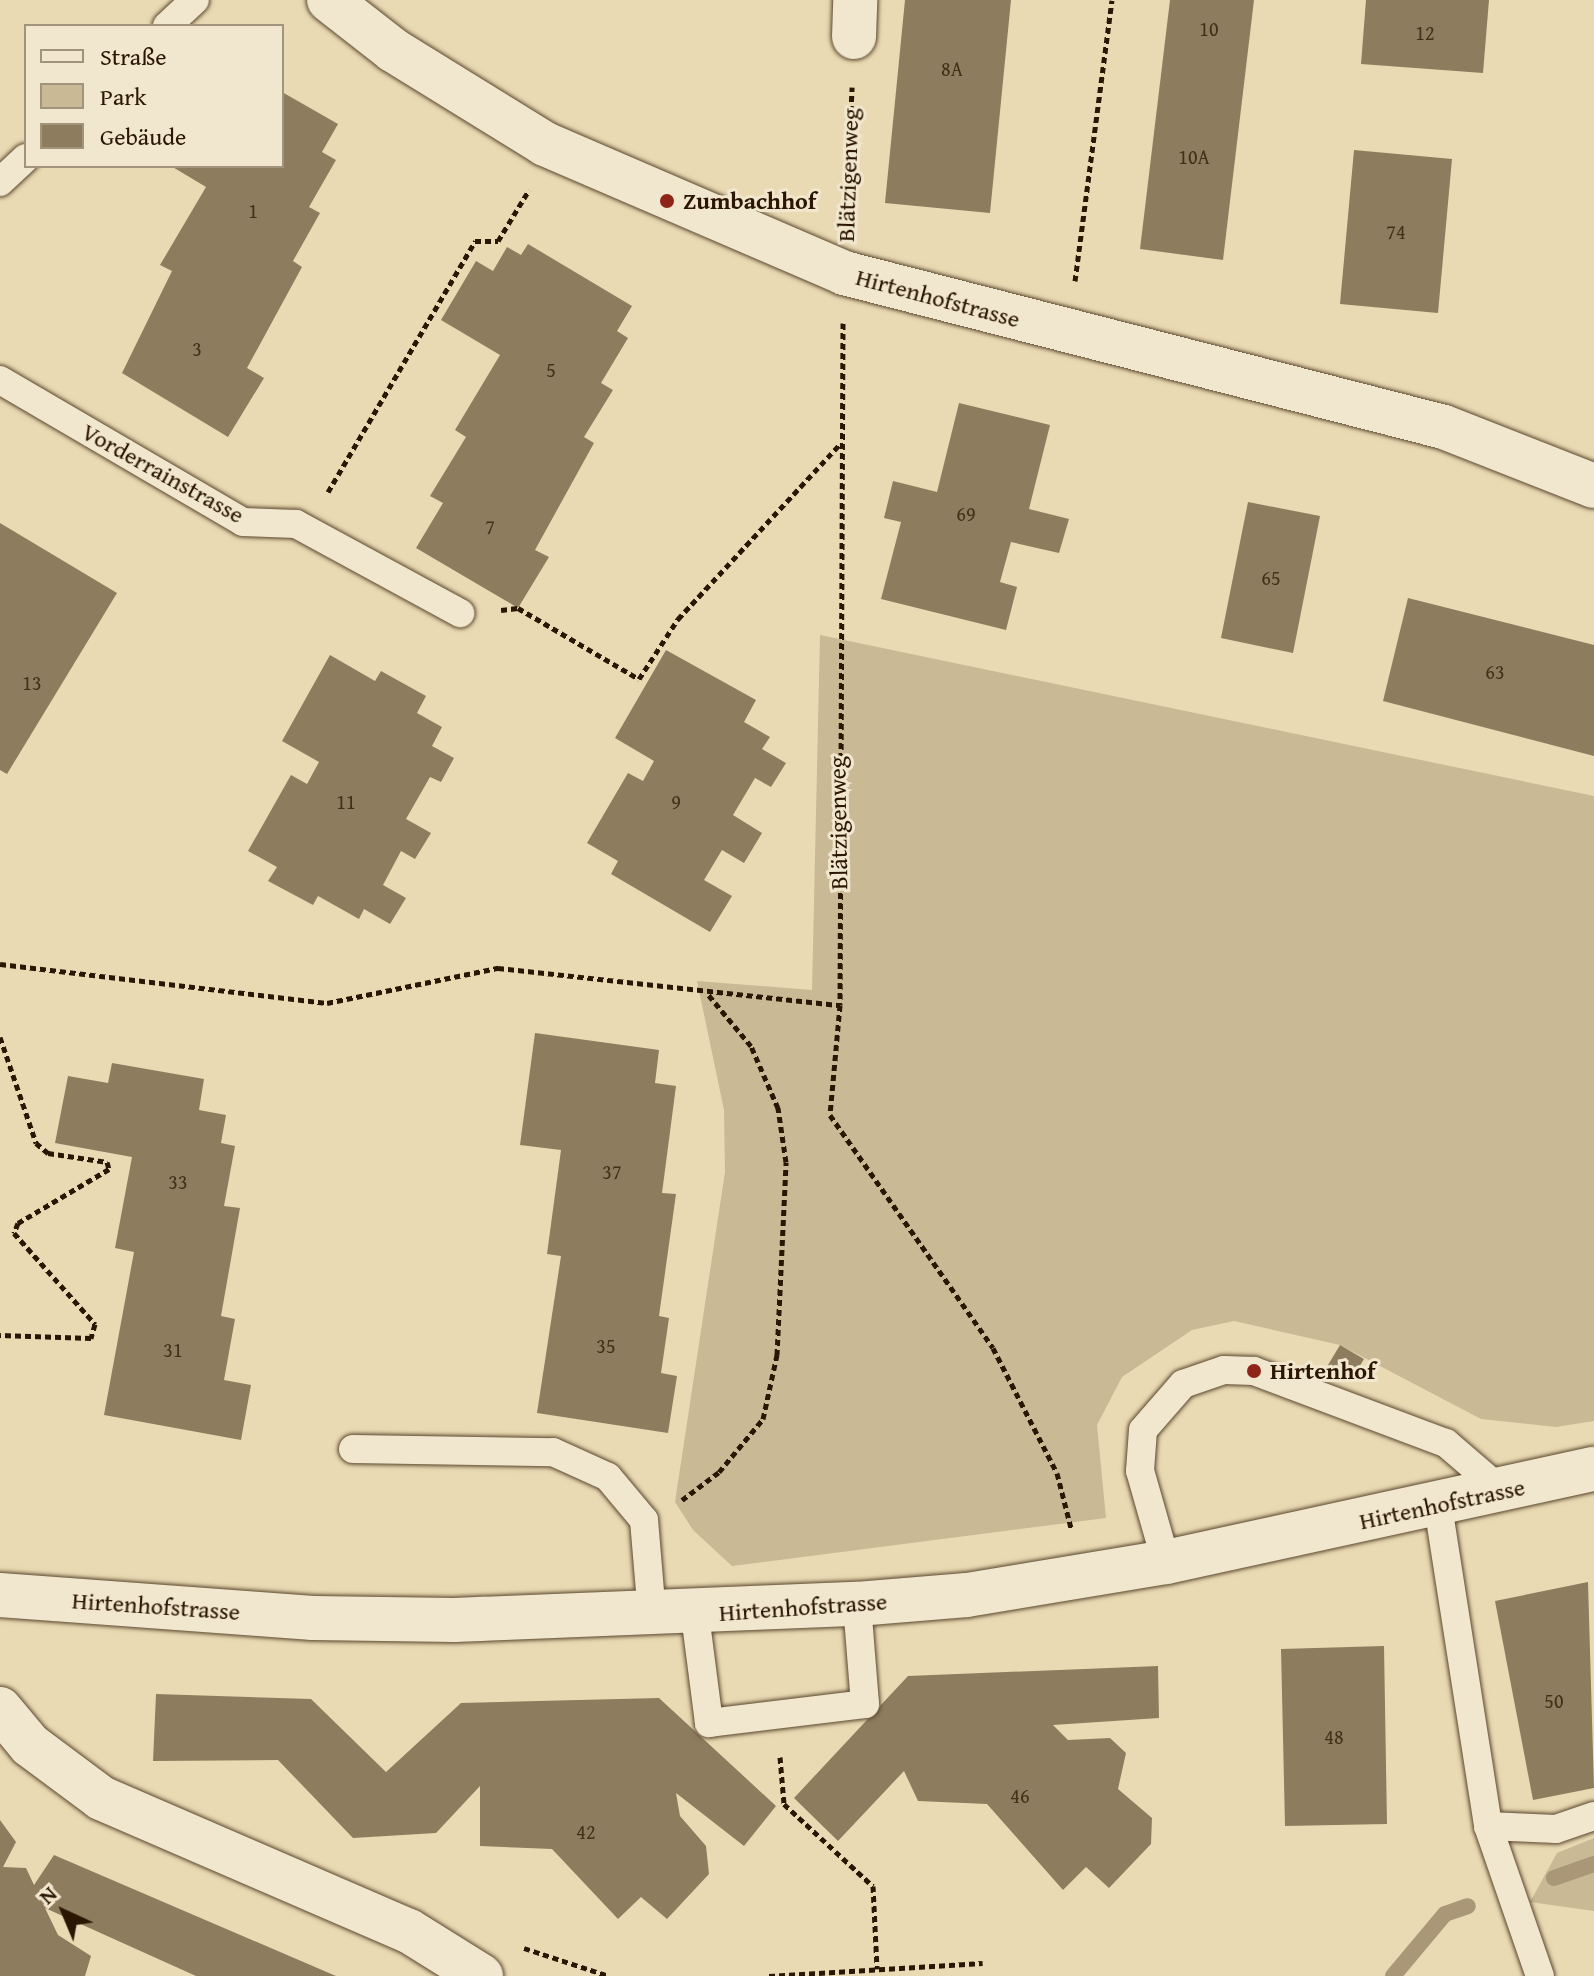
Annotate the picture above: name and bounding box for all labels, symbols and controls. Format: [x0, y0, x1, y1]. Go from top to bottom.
house number: 10 [1199, 16, 1219, 40]
house number: 12 [1415, 20, 1435, 44]
legend [24, 24, 284, 168]
text: Straße [100, 39, 167, 74]
house number: 8A [941, 56, 963, 80]
text: Park [100, 79, 146, 114]
street label: Blätzigenweg [831, 108, 865, 242]
text: Gebäude [100, 119, 186, 154]
house number: 10A [1178, 144, 1210, 168]
place label: Zumbachhof [683, 187, 816, 215]
marker: Zumbachhof [658, 192, 676, 210]
house number: 1 [248, 198, 258, 222]
house number: 74 [1386, 219, 1406, 243]
street label: Hirtenhofstrasse [853, 262, 1023, 334]
house number: 3 [192, 336, 202, 360]
house number: 5 [546, 357, 556, 381]
street label: Vorderrainstrasse [77, 417, 249, 529]
house number: 69 [956, 501, 976, 525]
house number: 7 [485, 514, 495, 538]
house number: 65 [1261, 565, 1281, 589]
house number: 63 [1485, 659, 1505, 683]
house number: 13 [22, 670, 42, 694]
street label: Blätzigenweg [822, 756, 854, 890]
house number: 11 [336, 789, 356, 813]
house number: 9 [671, 789, 681, 813]
house number: 37 [602, 1159, 622, 1183]
house number: 33 [168, 1169, 188, 1193]
house number: 35 [596, 1333, 616, 1357]
house number: 31 [163, 1337, 183, 1361]
place label: Hirtenhof [1270, 1357, 1375, 1385]
marker: Hirtenhof [1245, 1362, 1263, 1380]
street label: Hirtenhofstrasse [1357, 1472, 1527, 1536]
street label: Hirtenhofstrasse [71, 1586, 241, 1626]
street label: Hirtenhofstrasse [718, 1587, 888, 1627]
house number: 50 [1544, 1688, 1564, 1712]
house number: 48 [1324, 1724, 1344, 1748]
house number: 46 [1010, 1783, 1030, 1807]
house number: 42 [576, 1819, 596, 1843]
north arrow [24, 1872, 104, 1952]
text: N [31, 1878, 64, 1911]

